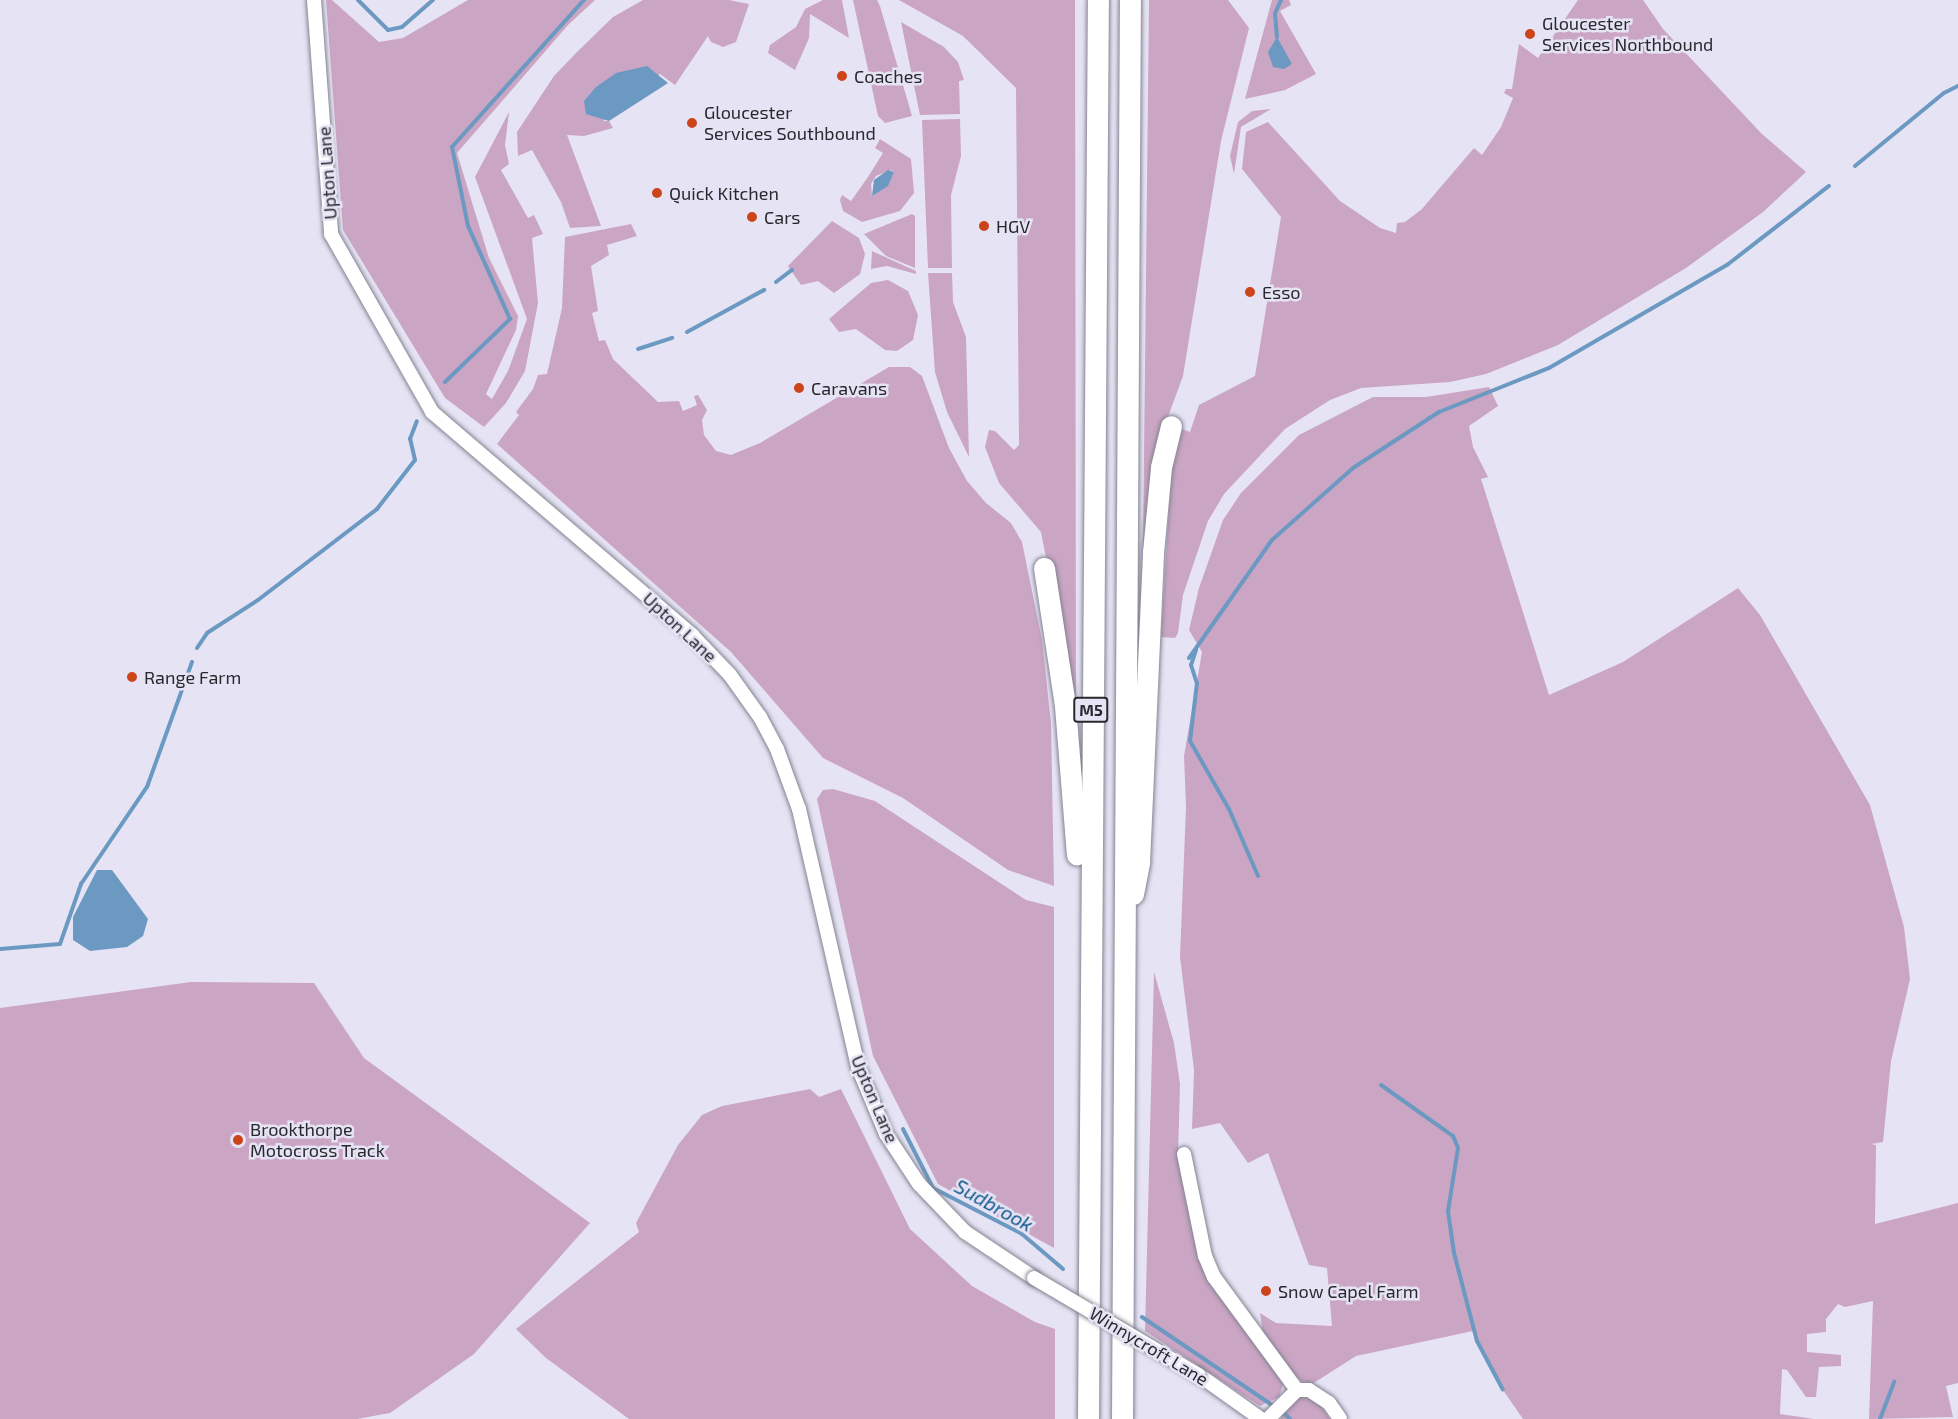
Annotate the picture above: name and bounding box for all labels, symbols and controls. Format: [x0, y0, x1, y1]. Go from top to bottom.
place label: Gloucester Services Northbound [1542, 13, 1713, 56]
marker: Gloucester Services Northbound [1523, 27, 1537, 41]
place label: Coaches [854, 65, 922, 87]
marker: Coaches [835, 69, 849, 83]
place label: Gloucester Services Southbound [704, 102, 876, 144]
marker: Gloucester Services Southbound [685, 116, 699, 130]
street label: Upton Lane [313, 126, 341, 220]
place label: Quick Kitchen [669, 182, 779, 204]
marker: Quick Kitchen [650, 186, 664, 200]
place label: Cars [764, 206, 801, 228]
marker: Cars [745, 210, 759, 224]
place label: HGV [996, 215, 1030, 237]
marker: HGV [977, 219, 991, 233]
place label: Esso [1262, 281, 1301, 303]
marker: Esso [1243, 285, 1257, 299]
place label: Caravans [811, 377, 887, 399]
marker: Caravans [792, 381, 806, 395]
street label: Upton Lane [639, 587, 721, 667]
place label: Range Farm [144, 666, 241, 688]
marker: Range Farm [125, 670, 139, 684]
road number: M5 [1073, 697, 1109, 723]
street label: Upton Lane [847, 1052, 903, 1146]
place label: Brookthorpe Motocross Track [250, 1119, 385, 1162]
marker: Brookthorpe Motocross Track [231, 1133, 245, 1147]
water label: Sudbrook [950, 1174, 1038, 1236]
place label: Snow Capel Farm [1278, 1280, 1419, 1302]
marker: Snow Capel Farm [1259, 1284, 1273, 1298]
street label: Winnycroft Lane [1086, 1302, 1212, 1390]

